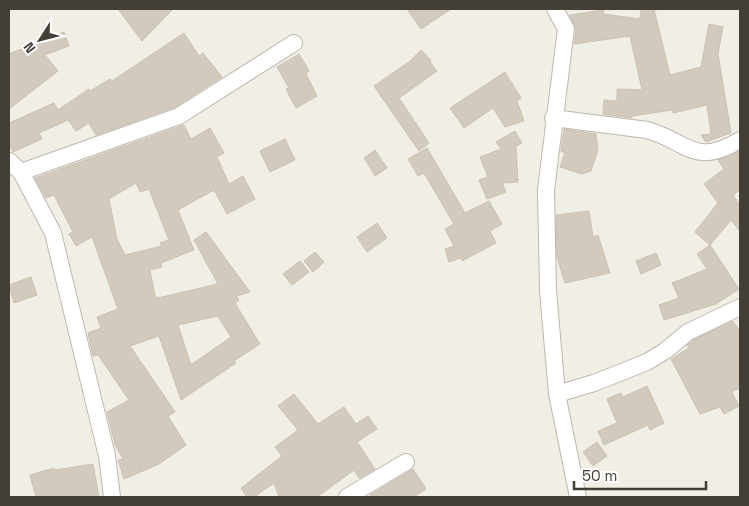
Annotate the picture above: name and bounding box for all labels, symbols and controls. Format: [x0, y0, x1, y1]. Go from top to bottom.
north arrow [15, 15, 65, 65]
text: N [19, 39, 40, 57]
scale bar [574, 458, 706, 490]
text: 50 m [582, 466, 617, 485]

